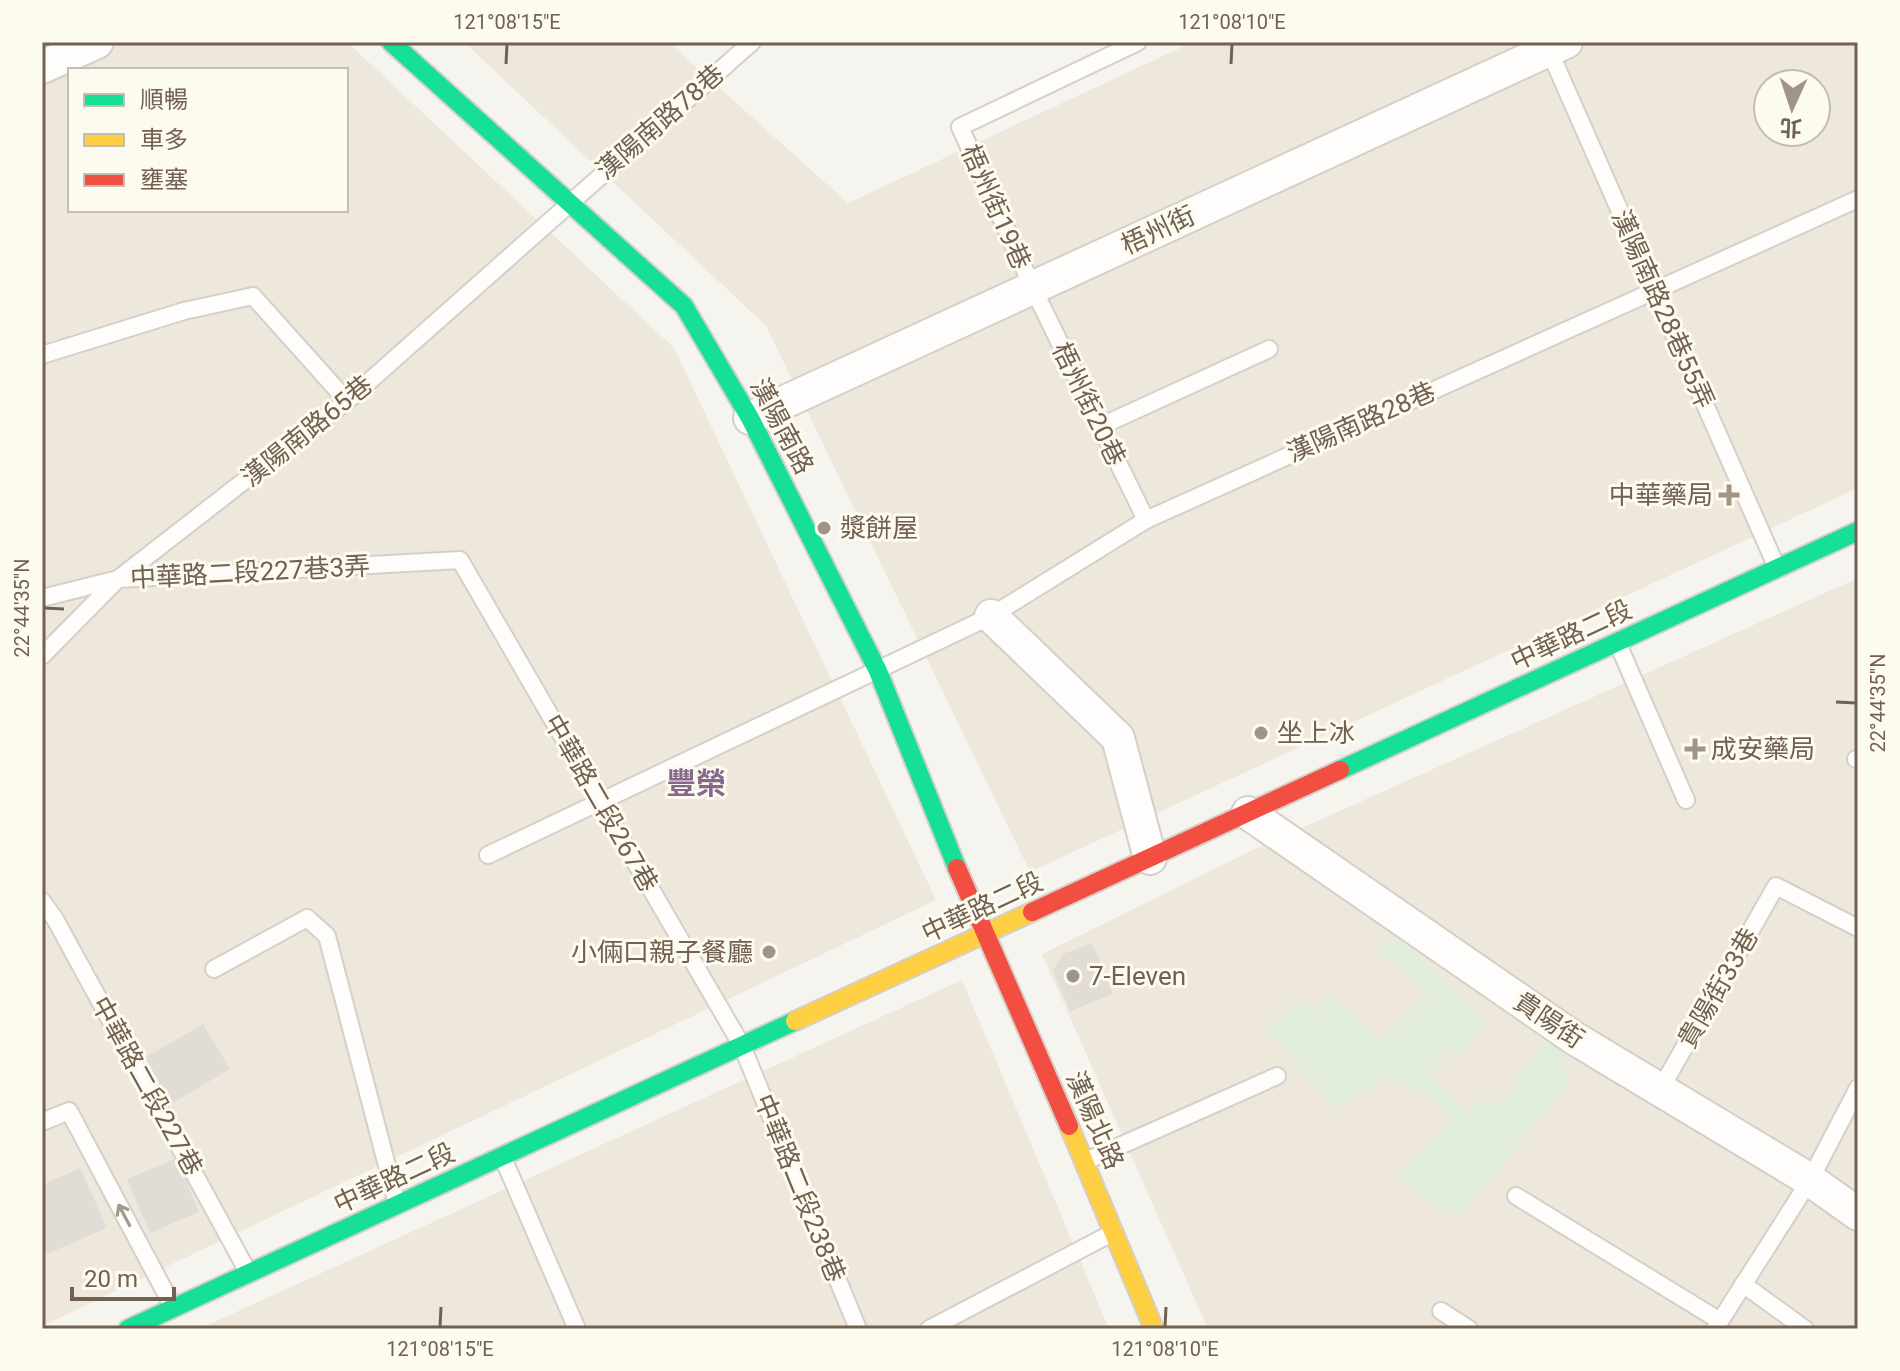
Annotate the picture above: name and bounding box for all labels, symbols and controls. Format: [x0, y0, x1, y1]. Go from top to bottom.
text: 121°08'15"E [453, 10, 561, 34]
text: 121°08'10"E [1178, 10, 1286, 34]
street label: 漢陽南路78巷 [590, 58, 730, 186]
legend [68, 68, 348, 212]
north arrow [1752, 68, 1832, 148]
text: 順暢 [140, 86, 188, 114]
text: 北 [1779, 114, 1803, 141]
text: 車多 [140, 126, 188, 154]
street label: 梧州街19巷 [955, 140, 1037, 274]
text: 壅塞 [140, 166, 188, 194]
street label: 梧州街 [1116, 200, 1200, 260]
street label: 漢陽南路28巷55弄 [1606, 205, 1720, 413]
street label: 梧州街20巷 [1046, 338, 1132, 470]
street label: 漢陽南路65巷 [236, 369, 378, 493]
street label: 漢陽南路 [744, 373, 820, 479]
street label: 漢陽南路28巷 [1282, 376, 1440, 468]
place label: 中華藥局 [1609, 480, 1713, 510]
marker: 中華藥局 [1720, 486, 1738, 504]
place label: 漿餅屋 [840, 513, 918, 543]
marker: 漿餅屋 [815, 519, 833, 537]
street label: 中華路二段227巷3弄 [129, 551, 371, 593]
text: 22°44'35"N [10, 558, 34, 658]
street label: 中華路二段 [1506, 594, 1636, 676]
text: 22°44'35"N [1866, 653, 1890, 753]
street label: 中華路二段267巷 [538, 709, 664, 897]
place label: 坐上冰 [1277, 718, 1355, 748]
marker: 坐上冰 [1252, 724, 1270, 742]
place label: 成安藥局 [1711, 734, 1815, 764]
marker: 成安藥局 [1686, 740, 1704, 758]
district label: 豐榮 [666, 766, 726, 801]
street label: 中華路二段 [917, 866, 1047, 948]
street label: 貴陽街33巷 [1672, 923, 1764, 1053]
place label: 小倆口親子餐廳 [571, 937, 753, 967]
marker: 小倆口親子餐廳 [760, 943, 778, 961]
place label: 7-Eleven [1089, 961, 1186, 991]
marker: 7-Eleven [1064, 967, 1082, 985]
street label: 貴陽街 [1508, 986, 1590, 1054]
street label: 中華路二段227巷 [85, 991, 209, 1181]
street label: 漢陽北路 [1060, 1066, 1130, 1174]
street label: 中華路二段238巷 [749, 1090, 851, 1286]
street label: 中華路二段 [329, 1137, 459, 1219]
one-way arrow [115, 1203, 131, 1227]
scale bar [72, 1251, 174, 1301]
text: 20 m [84, 1265, 138, 1293]
text: 121°08'15"E [386, 1337, 494, 1361]
text: 121°08'10"E [1111, 1337, 1219, 1361]

